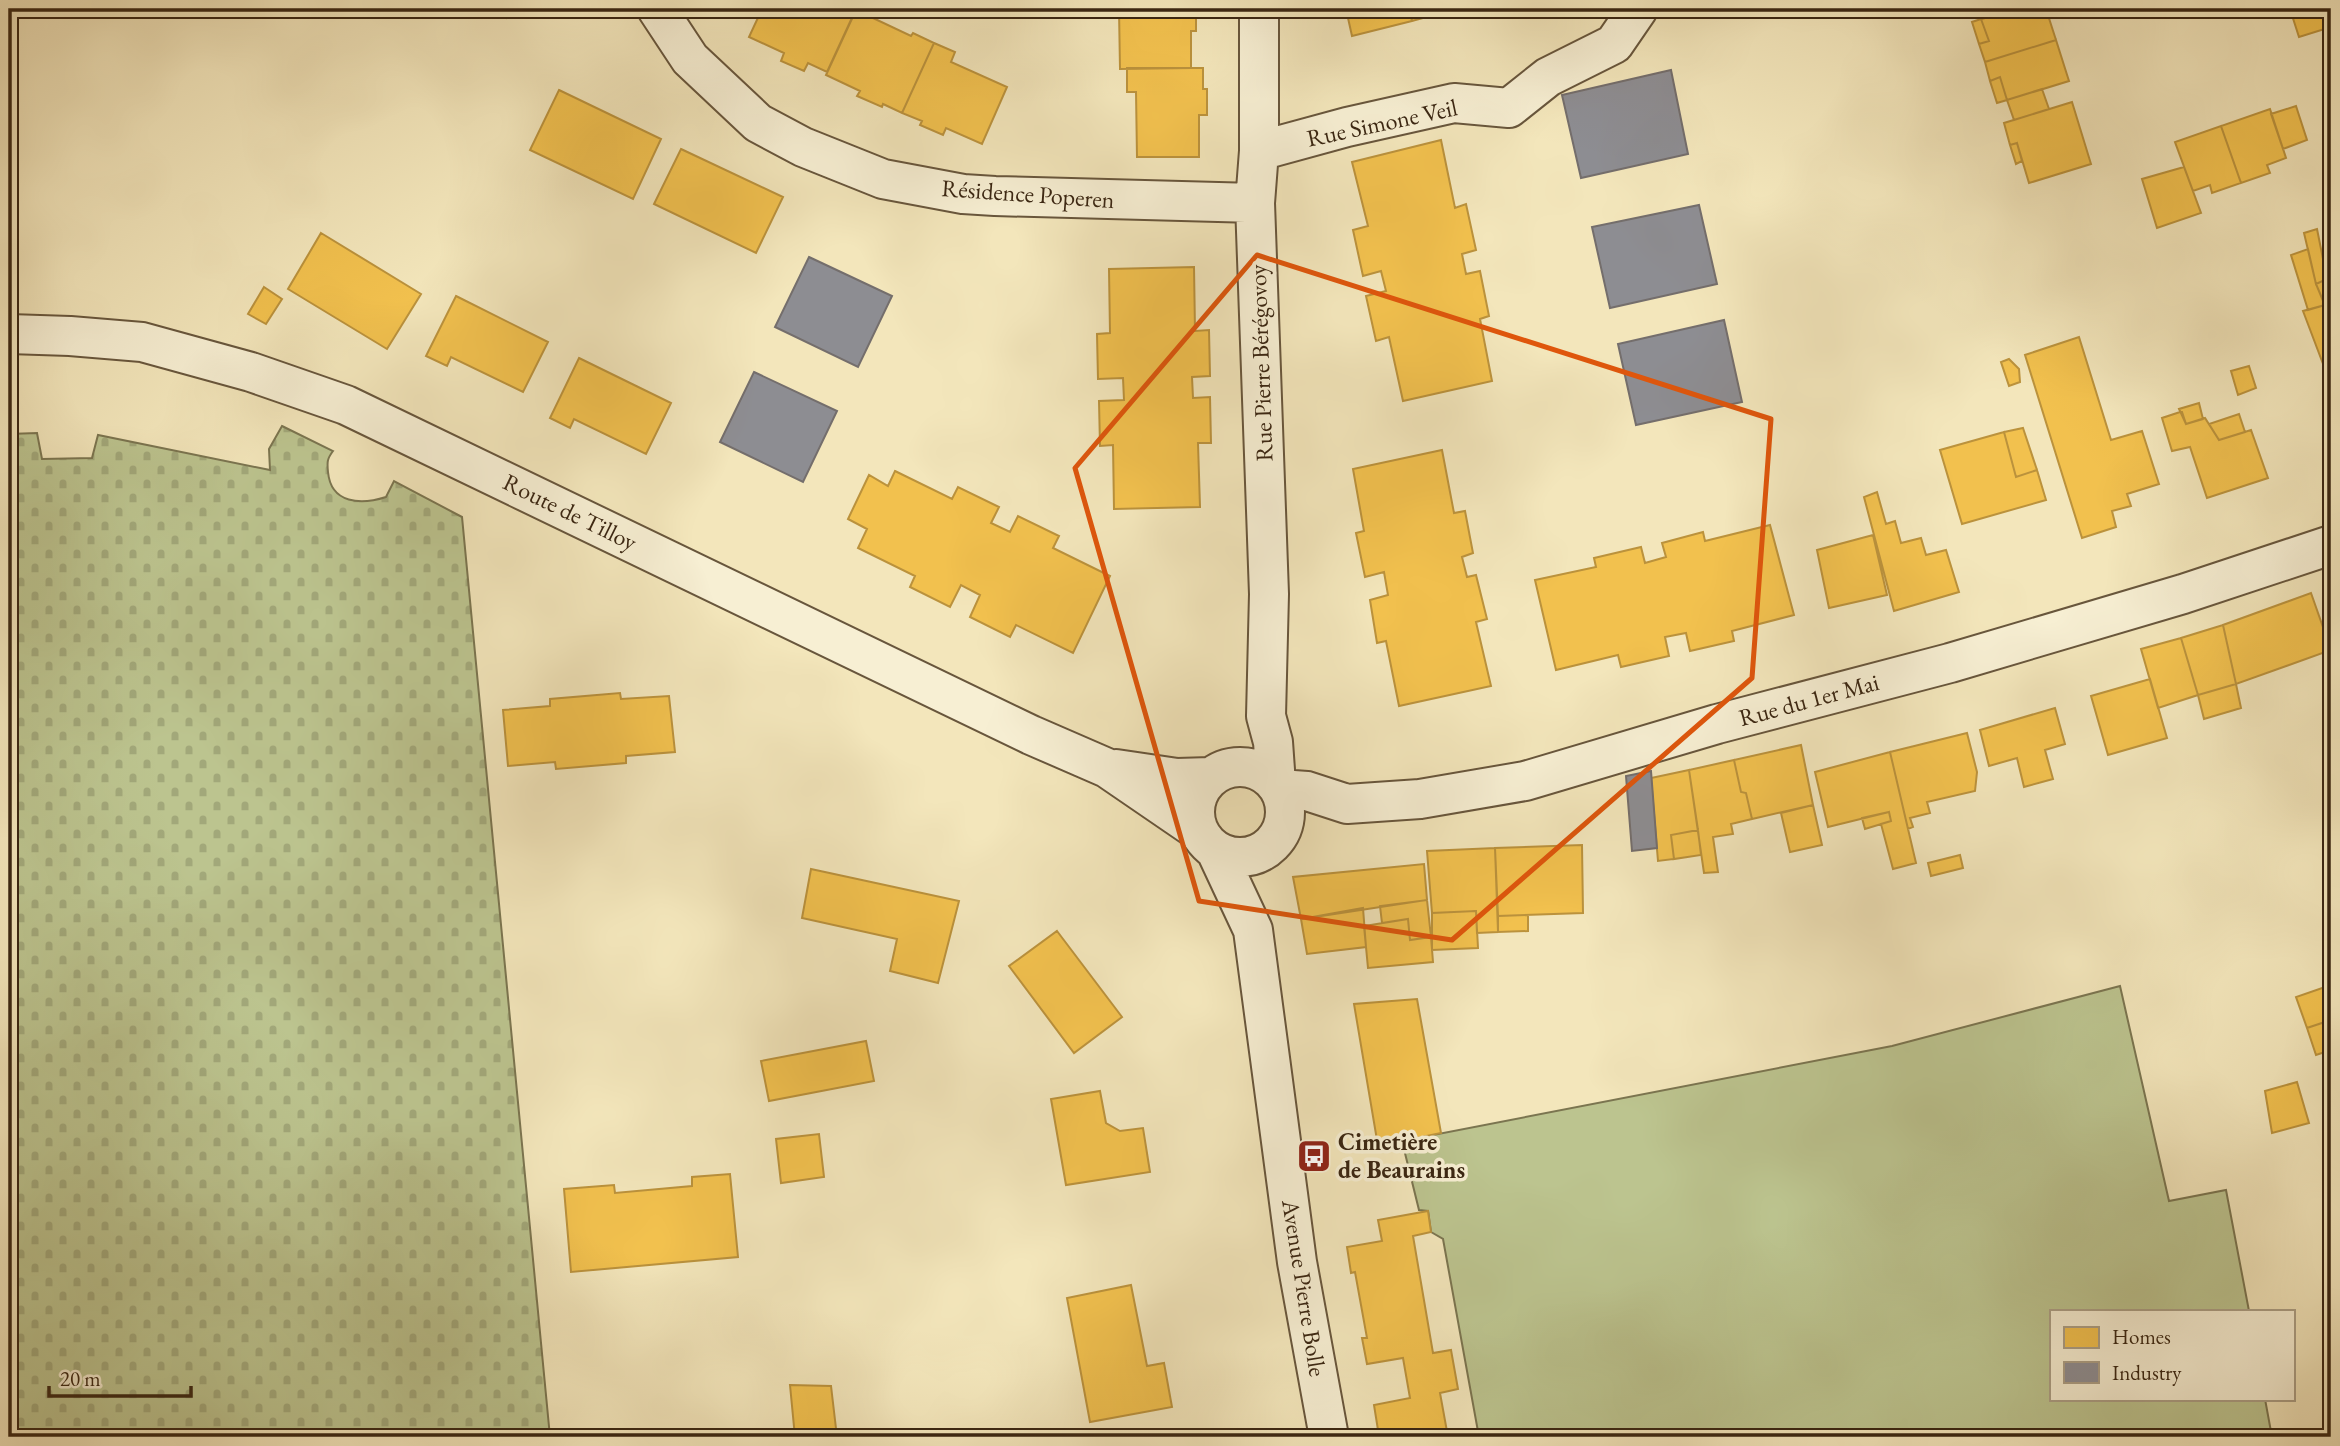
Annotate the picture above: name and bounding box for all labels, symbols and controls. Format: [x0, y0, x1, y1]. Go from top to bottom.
street label: Rue Simone Veil [1304, 91, 1460, 154]
street label: Résidence Poperen [940, 172, 1116, 215]
street label: Rue Pierre Bérégovoy [1242, 264, 1279, 462]
street label: Route de Tilloy [498, 466, 643, 557]
street label: Rue du 1er Mai [1735, 666, 1882, 733]
place label: Cimetière de Beaurains [1338, 1126, 1465, 1185]
bus stop icon: Cimetière de Beaurains [1295, 1137, 1333, 1175]
street label: Avenue Pierre Bolle [1275, 1196, 1334, 1379]
legend [2050, 1310, 2294, 1400]
text: Homes [2112, 1323, 2171, 1350]
scale bar [49, 1355, 191, 1399]
text: Industry [2112, 1359, 2182, 1386]
text: 20 m [60, 1365, 101, 1392]

